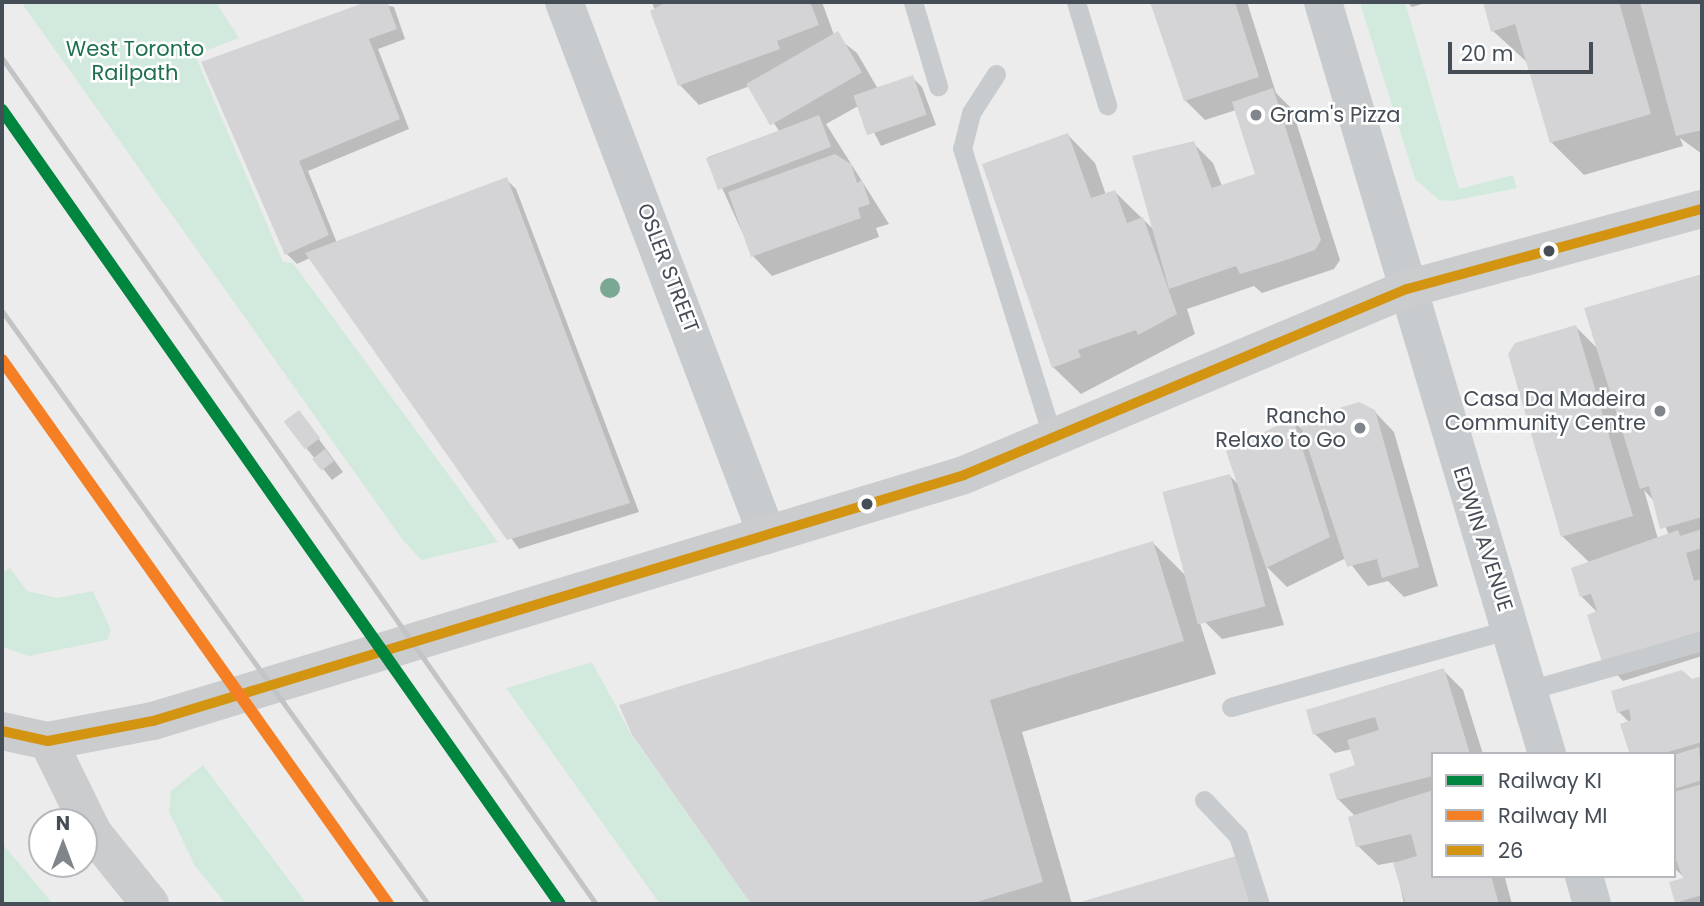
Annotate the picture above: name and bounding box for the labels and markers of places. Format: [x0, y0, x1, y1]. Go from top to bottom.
place label: Gram's Pizza [1270, 102, 1401, 128]
marker: Gram's Pizza [1248, 107, 1264, 123]
unlabelled marker [1542, 244, 1556, 258]
place label: Casa Da Madeira Community Centre [1445, 386, 1646, 436]
place label: Rancho Relaxo to Go [1215, 403, 1346, 453]
marker: Casa Da Madeira Community Centre [1652, 403, 1668, 419]
marker: Rancho Relaxo to Go [1352, 420, 1368, 436]
unlabelled marker [860, 497, 874, 511]

